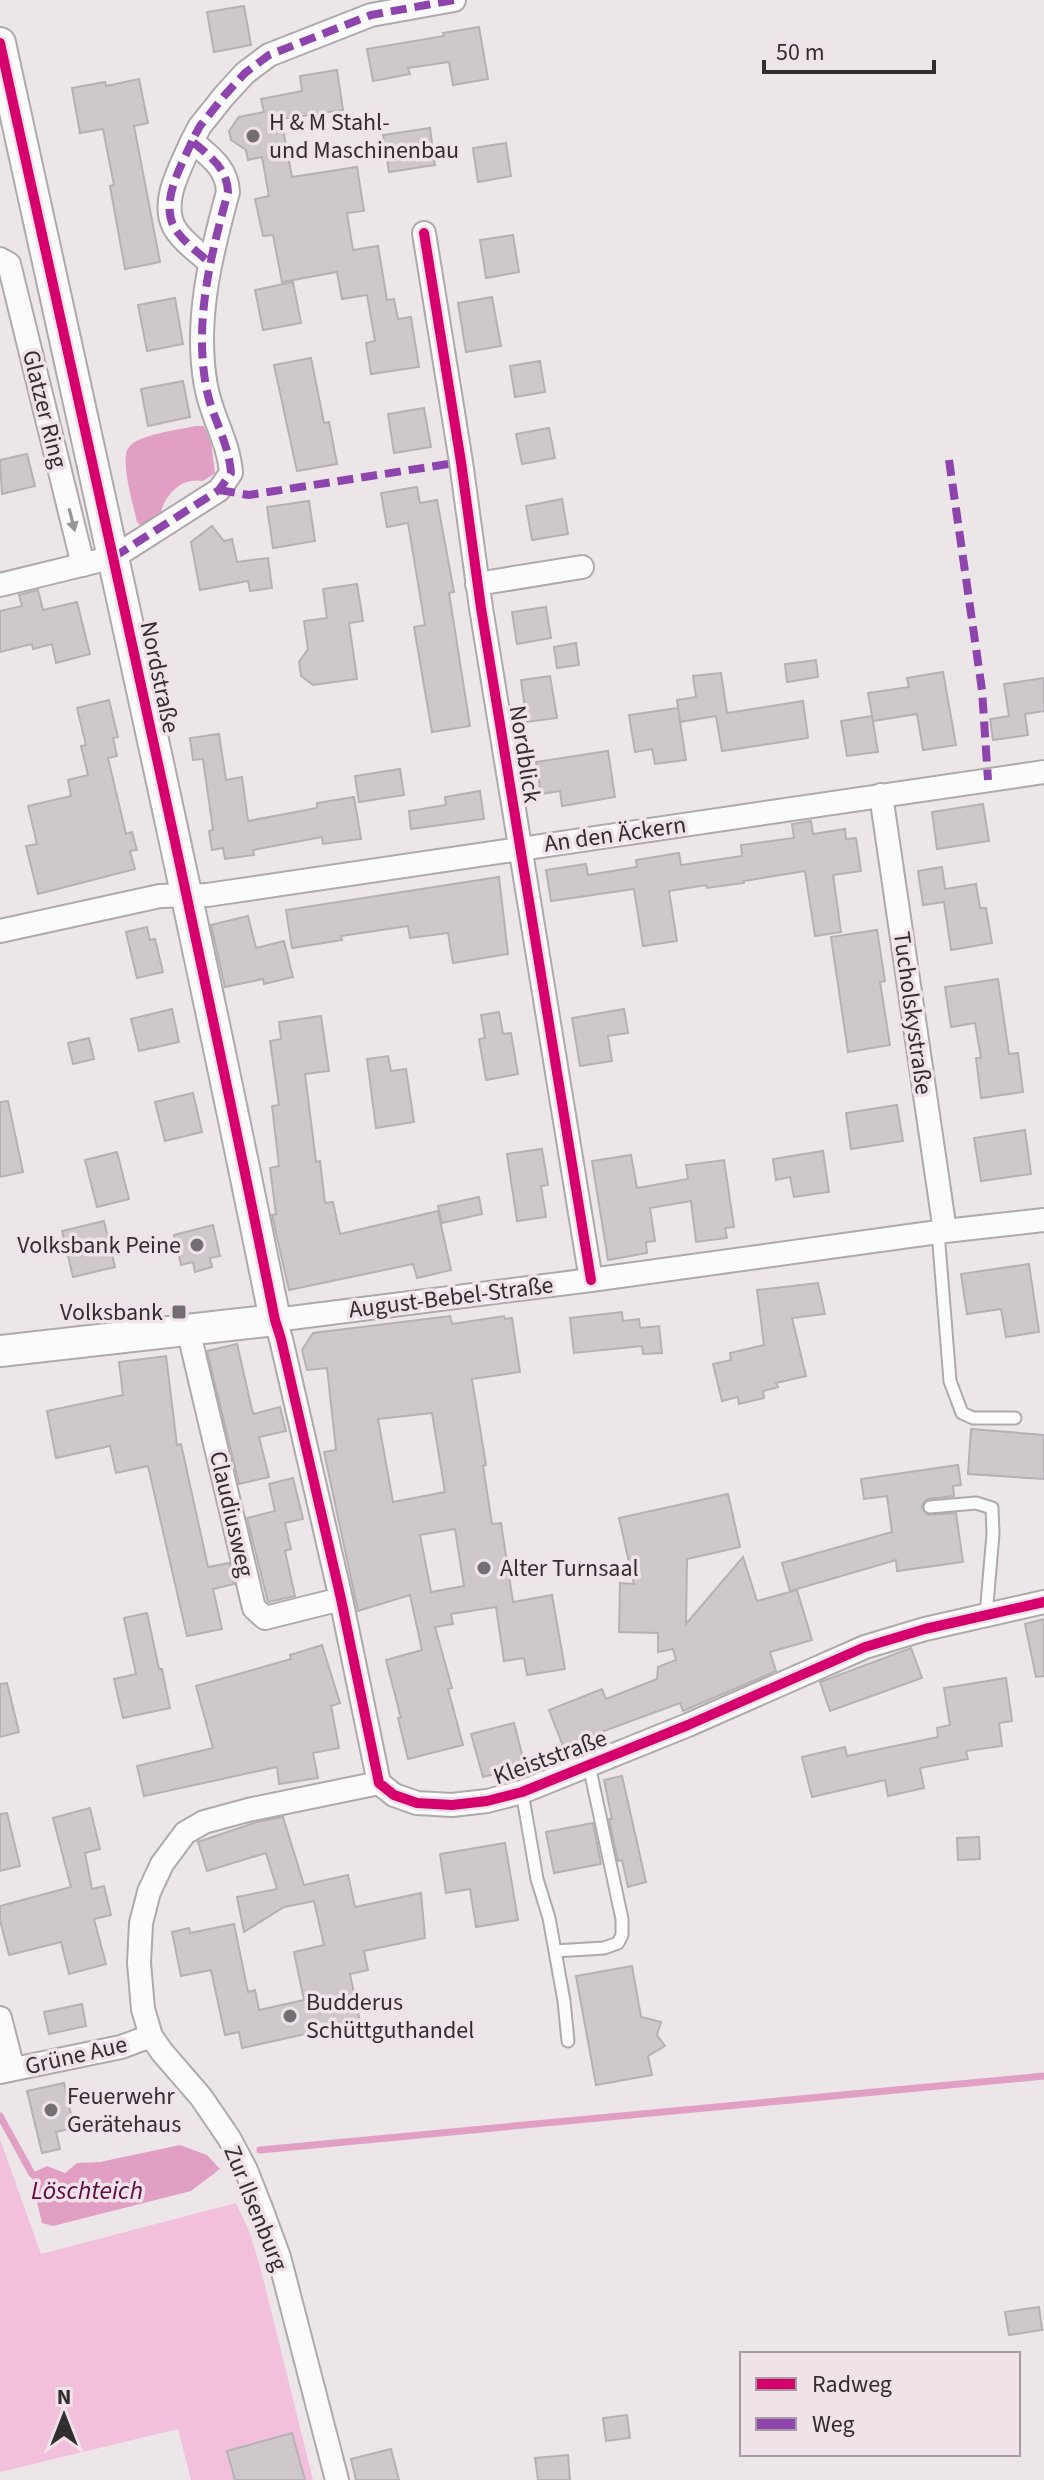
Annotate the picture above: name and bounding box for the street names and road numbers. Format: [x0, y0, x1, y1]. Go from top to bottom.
street label: Glatzer Ring [13, 346, 76, 472]
street label: Nordstraße [131, 618, 188, 736]
street label: Nordblick [500, 703, 549, 805]
street label: An den Äckern [542, 807, 688, 862]
street label: Tucholskystraße [884, 929, 941, 1097]
street label: August-Bebel-Straße [347, 1268, 555, 1327]
street label: Claudiusweg [200, 1448, 263, 1581]
street label: Kleiststraße [488, 1721, 612, 1794]
street label: Grüne Aue [22, 2027, 131, 2084]
street label: Zur Ilsenburg [214, 2140, 297, 2276]

